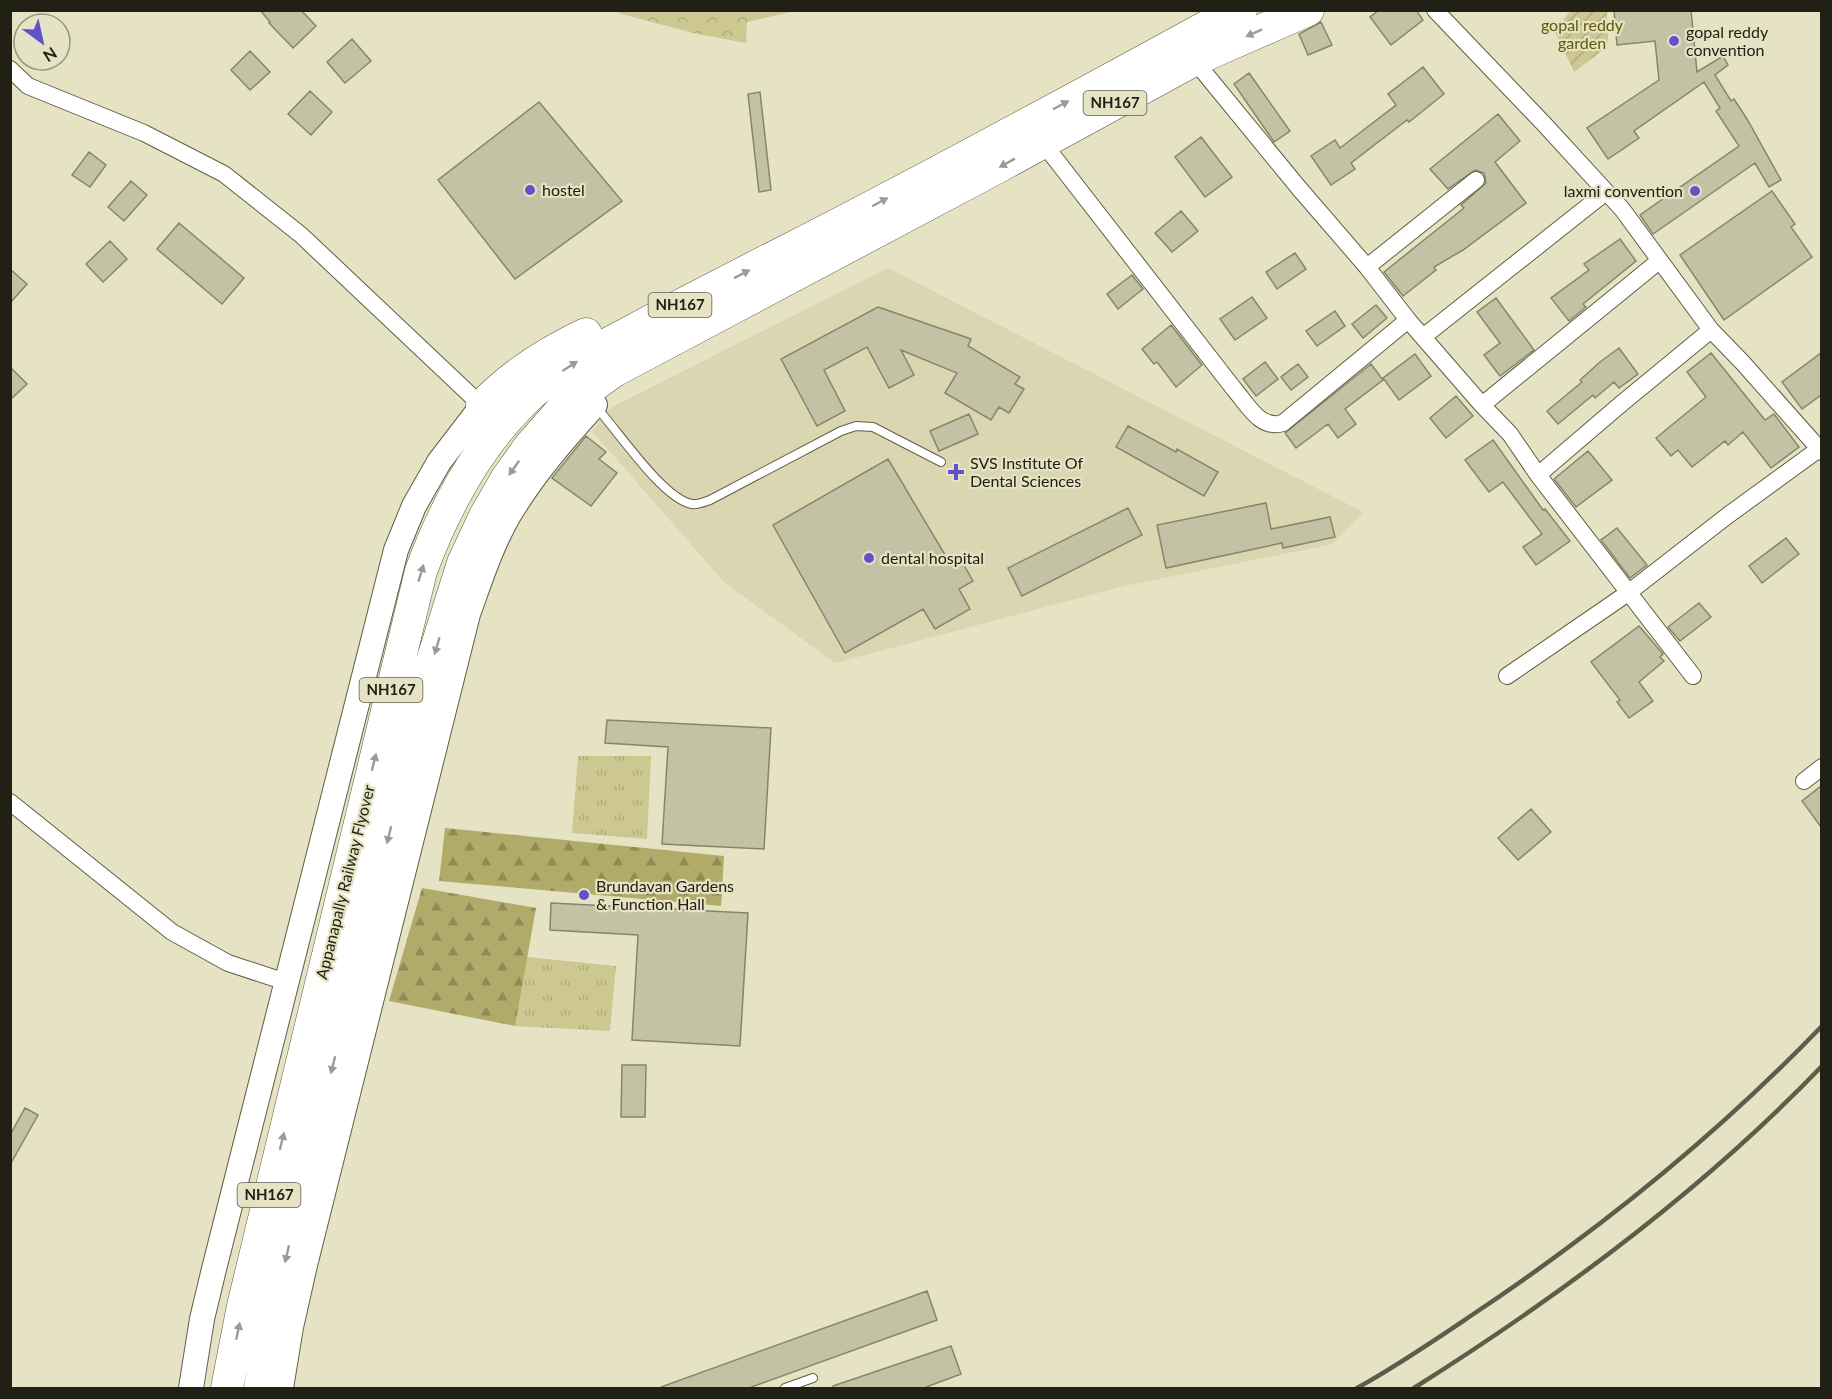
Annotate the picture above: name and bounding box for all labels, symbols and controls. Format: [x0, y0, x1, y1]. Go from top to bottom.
north arrow [12, 12, 72, 72]
park label: gopal reddy garden [1541, 15, 1624, 52]
place label: gopal reddy convention [1686, 22, 1769, 59]
one-way arrow [1245, 29, 1262, 38]
marker: gopal reddy convention [1667, 34, 1681, 48]
text: N [40, 44, 61, 66]
road number: NH167 [1084, 91, 1146, 115]
one-way arrow [1052, 100, 1069, 110]
one-way arrow [999, 157, 1015, 168]
place label: hostel [542, 180, 585, 199]
place label: laxmi convention [1564, 181, 1683, 200]
marker: hostel [523, 183, 537, 197]
marker: laxmi convention [1688, 184, 1702, 198]
one-way arrow [872, 197, 889, 207]
one-way arrow [733, 269, 751, 279]
road number: NH167 [648, 293, 712, 317]
one-way arrow [562, 360, 578, 372]
place label: SVS Institute Of Dental Sciences [970, 453, 1084, 490]
one-way arrow [508, 460, 520, 476]
marker: SVS Institute Of Dental Sciences [947, 463, 965, 481]
place label: dental hospital [881, 548, 984, 567]
marker: dental hospital [862, 551, 876, 565]
one-way arrow [417, 564, 426, 582]
one-way arrow [432, 637, 441, 655]
road number: NH167 [360, 678, 422, 702]
one-way arrow [369, 753, 379, 771]
street label: Appanapally Railway Flyover [311, 783, 378, 981]
one-way arrow [383, 826, 393, 844]
place label: Brundavan Gardens & Function Hall [596, 876, 734, 913]
marker: Brundavan Gardens & Function Hall [577, 888, 591, 902]
one-way arrow [328, 1055, 337, 1074]
one-way arrow [278, 1132, 288, 1150]
road number: NH167 [238, 1183, 300, 1207]
one-way arrow [281, 1245, 291, 1263]
one-way arrow [234, 1321, 243, 1340]

